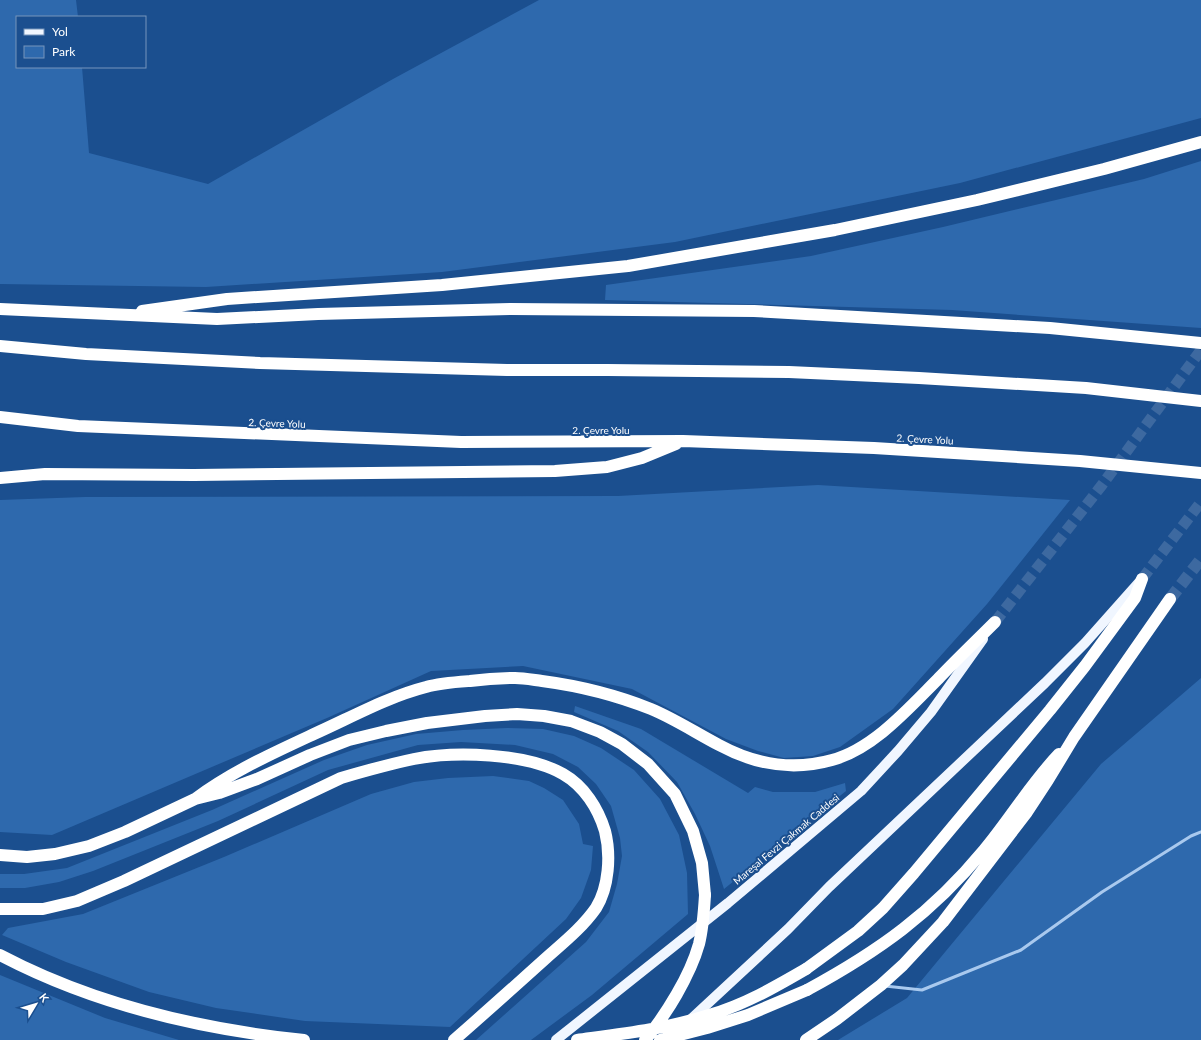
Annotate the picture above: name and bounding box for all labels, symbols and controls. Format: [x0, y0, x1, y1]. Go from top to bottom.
legend [16, 16, 146, 68]
text: Yol [52, 24, 68, 39]
text: Park [52, 44, 76, 59]
street label: 2. Çevre Yolu [248, 416, 306, 430]
street label: 2. Çevre Yolu [572, 424, 630, 436]
street label: 2. Çevre Yolu [896, 432, 954, 446]
street label: Mareşal Fevzi Çakmak Caddesi [731, 791, 841, 887]
north arrow [16, 984, 56, 1024]
text: K [37, 991, 52, 1005]

